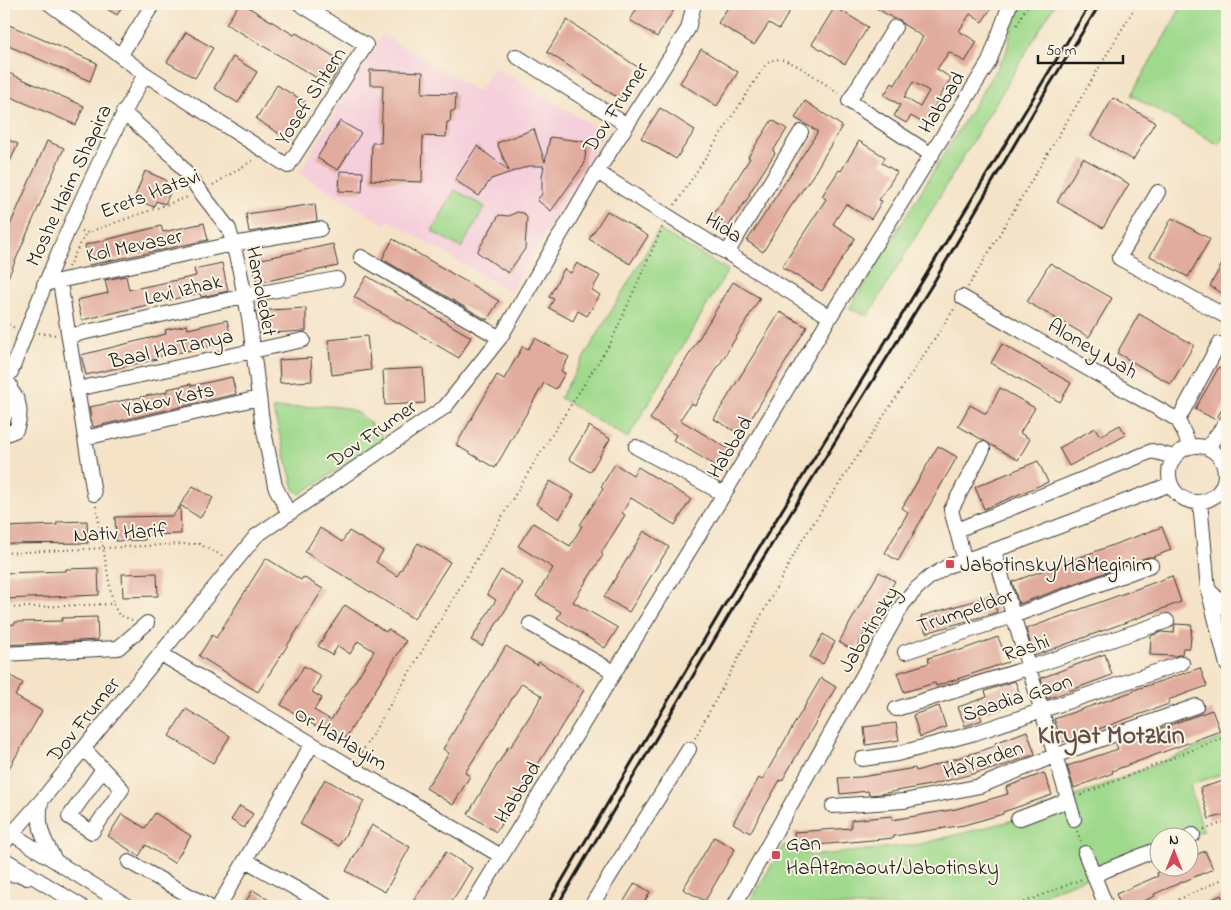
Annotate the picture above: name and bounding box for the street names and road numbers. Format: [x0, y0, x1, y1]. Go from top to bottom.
street label: Yosef Shtern [269, 42, 355, 152]
street label: Dov Frumer [576, 57, 657, 160]
street label: Habbad [912, 66, 974, 140]
street label: Moshe Haim Shapira [19, 100, 121, 272]
street label: Erets Hatsvi [96, 162, 205, 228]
street label: Hida [698, 206, 747, 252]
street label: Kol Mevaser [84, 222, 186, 272]
street label: Hamoledet [237, 244, 283, 339]
street label: Levi Izhak [142, 267, 226, 314]
street label: Aloney Nah [1040, 312, 1143, 389]
street label: Baal HaTanya [106, 322, 237, 380]
street label: Yakov Kats [119, 376, 217, 426]
street label: Dov Frumer [322, 393, 424, 477]
street label: Habbad [700, 411, 761, 485]
street label: Nativ Harif [73, 517, 168, 551]
street label: Jabotinsky [832, 581, 909, 680]
street label: Trumpeldor [913, 581, 1018, 642]
street label: Rashi [999, 627, 1054, 670]
street label: Saadia Gaon [959, 667, 1077, 731]
street label: Dov Frumer [40, 671, 129, 770]
street label: Or HaHayim [286, 700, 392, 781]
street label: HaYarden [940, 734, 1028, 788]
street label: Habbad [488, 756, 550, 830]

